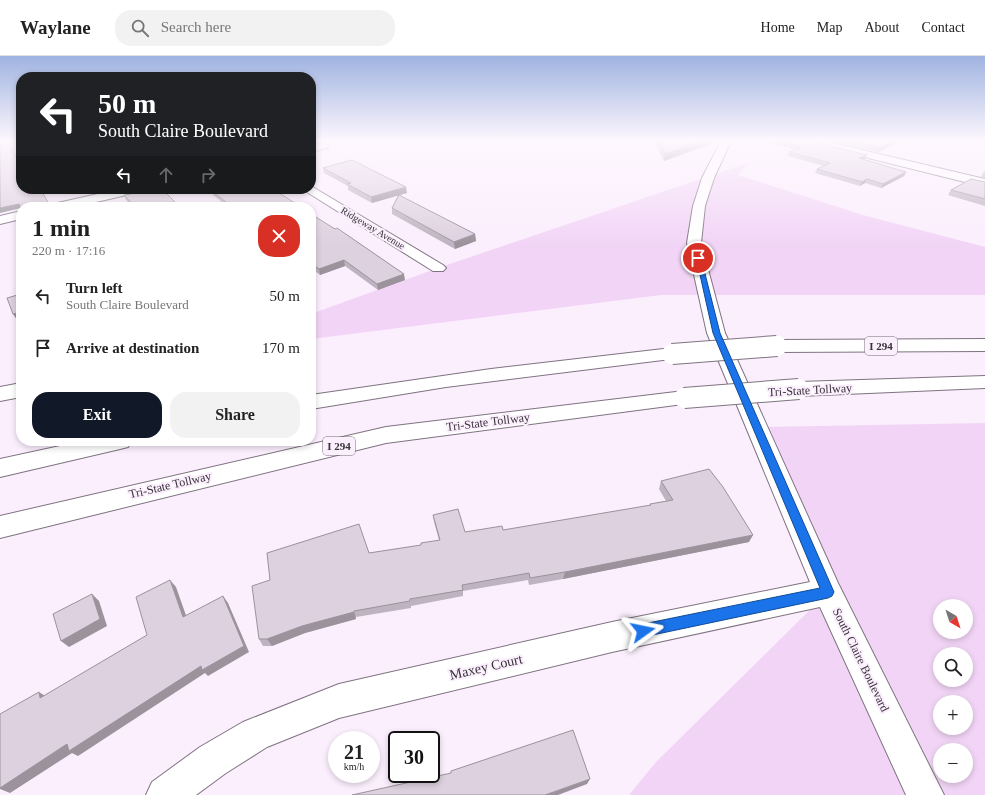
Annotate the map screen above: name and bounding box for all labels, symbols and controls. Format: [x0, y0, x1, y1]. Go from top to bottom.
search box [115, 10, 395, 46]
text: Waylane [20, 17, 91, 38]
icon: search [129, 17, 151, 39]
text: Search here [161, 19, 231, 35]
text: Home [761, 20, 795, 35]
text: Map [817, 20, 842, 35]
text: About [864, 20, 899, 35]
text: Contact [921, 20, 965, 35]
icon: left [32, 88, 84, 140]
text: 50 m [98, 88, 156, 119]
text: South Claire Boulevard [98, 121, 268, 141]
icon: left [113, 164, 135, 186]
icon: ahead [155, 164, 177, 186]
icon: right [197, 164, 219, 186]
street label: Ridgeway Avenue [339, 205, 408, 252]
text: 1 min [32, 215, 90, 241]
button: close [258, 215, 300, 257]
pin [681, 241, 715, 275]
text: 220 m · 17:16 [32, 243, 105, 258]
icon: arrive [687, 247, 709, 269]
text: Turn left [66, 280, 123, 296]
icon: left [32, 285, 54, 307]
text: 50 m [270, 288, 300, 304]
text: South Claire Boulevard [66, 297, 189, 312]
icon: arrive [32, 337, 54, 359]
road number: I 294 [865, 337, 897, 355]
text: Arrive at destination [66, 340, 199, 356]
text: 170 m [262, 340, 300, 356]
street label: Tri-State Tollway [768, 381, 852, 399]
button: Exit [32, 392, 162, 438]
button: Share [170, 392, 300, 438]
street label: Tri-State Tollway [445, 410, 531, 434]
road number: I 294 [323, 437, 355, 455]
street label: Tri-State Tollway [127, 469, 213, 501]
north arrow [933, 599, 973, 639]
map controls [933, 599, 973, 783]
street label: South Claire Boulevard [830, 606, 892, 714]
position arrow [622, 610, 664, 652]
button: search [933, 647, 973, 687]
street label: Maxey Court [448, 651, 524, 683]
button: + [933, 695, 973, 735]
speed limit sign: 30 [388, 731, 440, 783]
text: 21 [344, 741, 364, 763]
button: − [933, 743, 973, 783]
text: km/h [344, 761, 364, 772]

